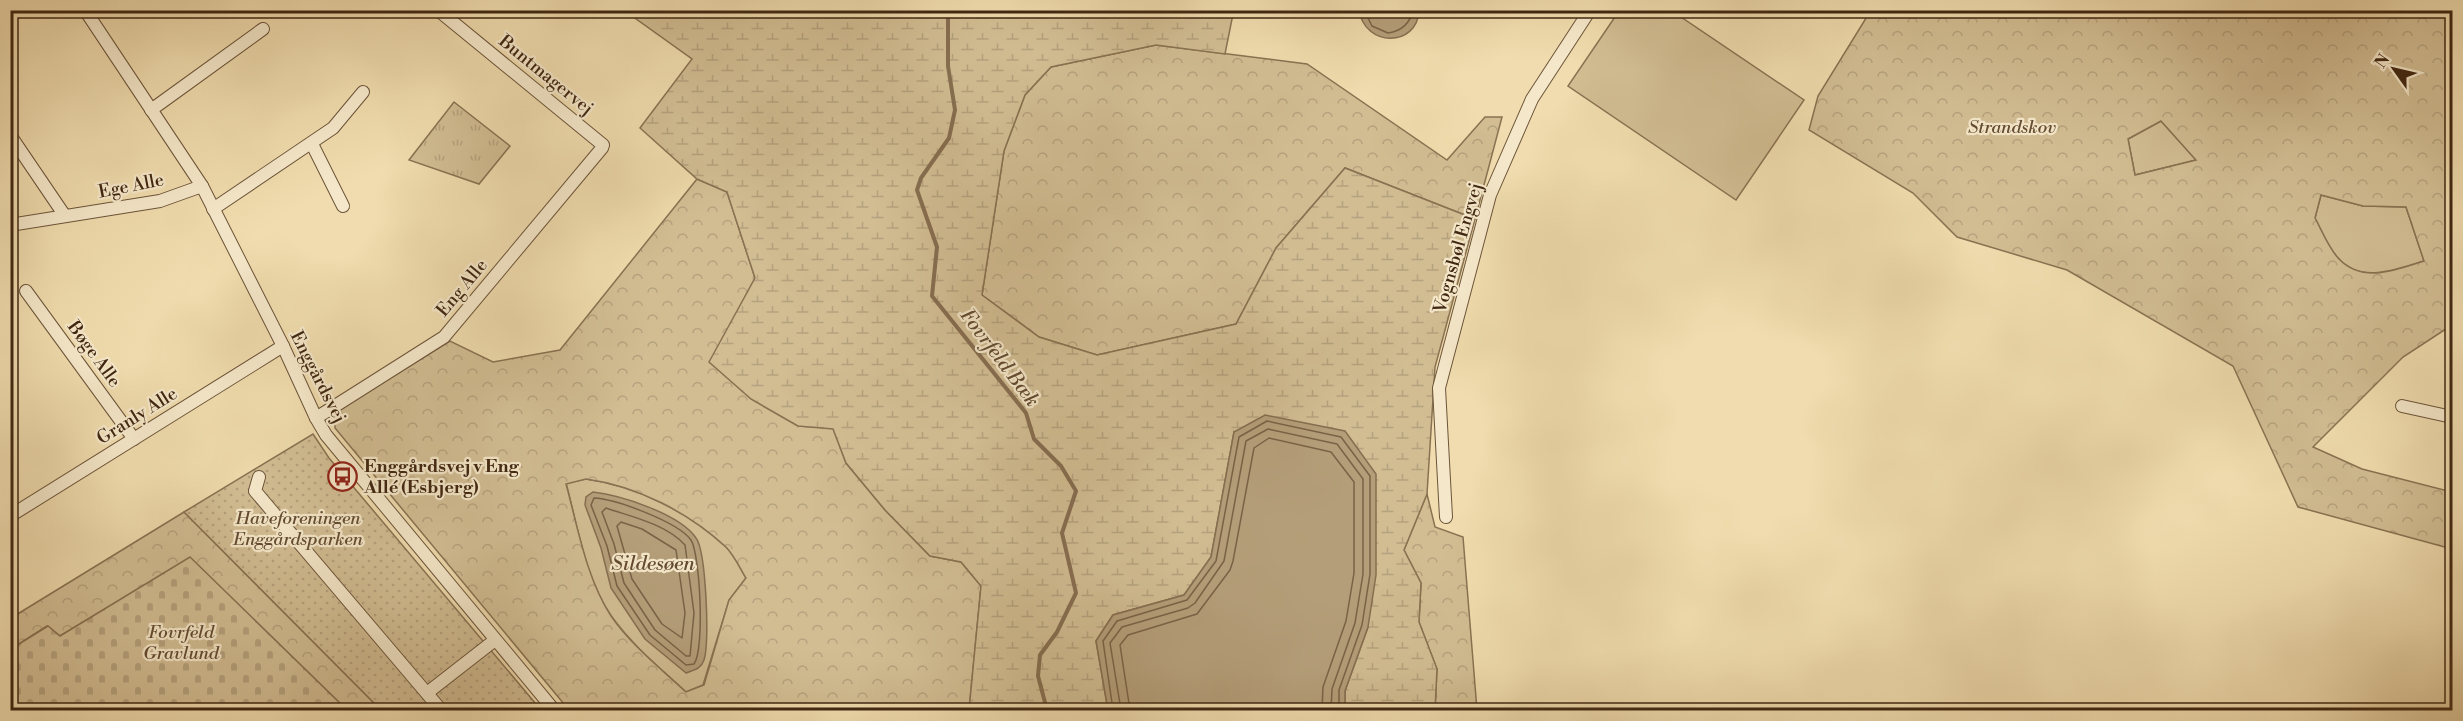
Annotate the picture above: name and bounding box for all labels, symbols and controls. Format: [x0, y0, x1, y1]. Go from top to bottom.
street label: Buntmagervej [493, 29, 598, 120]
north arrow [2364, 39, 2424, 99]
text: N [2371, 50, 2394, 72]
park label: Strandskov [1968, 116, 2056, 139]
street label: Ege Alle [96, 168, 166, 204]
street label: Vognsbøl Engvej [1428, 180, 1488, 317]
street label: Eng Alle [431, 254, 493, 322]
water label: Fovrfeld Bæk [954, 304, 1044, 412]
street label: Bøge Alle [62, 315, 126, 392]
street label: Enggårdsvej [285, 327, 351, 427]
street label: Granly Alle [92, 382, 182, 450]
place label: Enggårdsvej v Eng Allé (Esbjerg) [363, 455, 520, 499]
bus stop icon: Enggårdsvej v Eng Allé (Esbjerg) [327, 460, 359, 492]
park label: Haveforeningen Enggårdsparken [232, 507, 364, 551]
water label: Sildesøen [611, 552, 695, 577]
park label: Fovrfeld Gravlund [143, 621, 220, 665]

